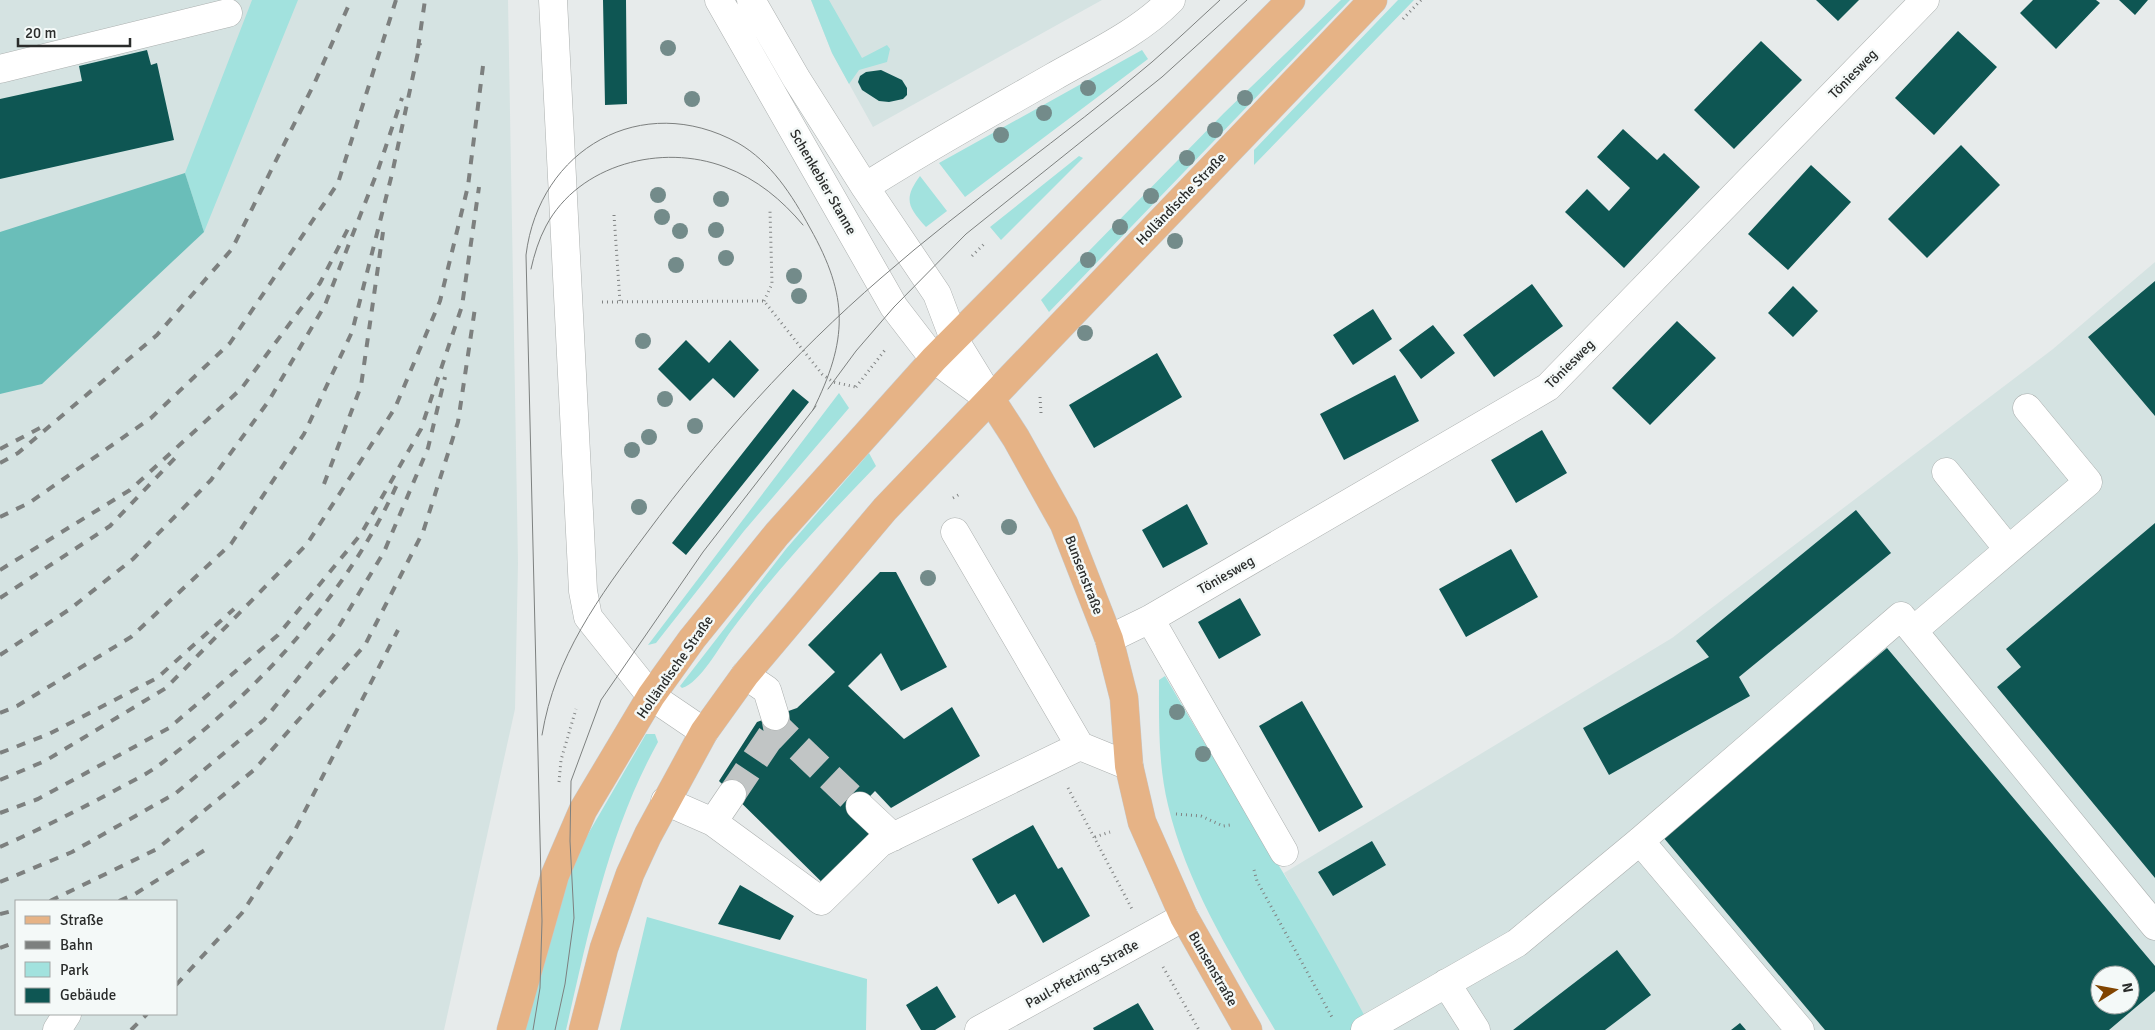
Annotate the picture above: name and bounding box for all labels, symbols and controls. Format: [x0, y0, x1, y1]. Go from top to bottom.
scale bar [18, 15, 130, 47]
text: 20 m [25, 24, 56, 42]
street label: Töniesweg [1825, 46, 1881, 102]
street label: Schenkebier Stanne [786, 126, 860, 238]
street label: Holländische Straße [1133, 149, 1229, 249]
street label: Töniesweg [1542, 336, 1598, 392]
street label: Bunsenstraße [1061, 533, 1107, 617]
street label: Töniesweg [1195, 552, 1257, 598]
street label: Holländische Straße [633, 612, 717, 722]
legend [15, 900, 178, 1015]
text: Straße [60, 911, 104, 929]
street label: Bunsenstraße [1185, 929, 1241, 1009]
text: Bahn [60, 936, 93, 954]
street label: Paul-Pfetzing-Straße [1023, 936, 1141, 1012]
text: Park [60, 961, 89, 979]
north arrow [2090, 965, 2140, 1015]
text: N [2118, 981, 2137, 994]
text: Gebäude [60, 986, 116, 1004]

